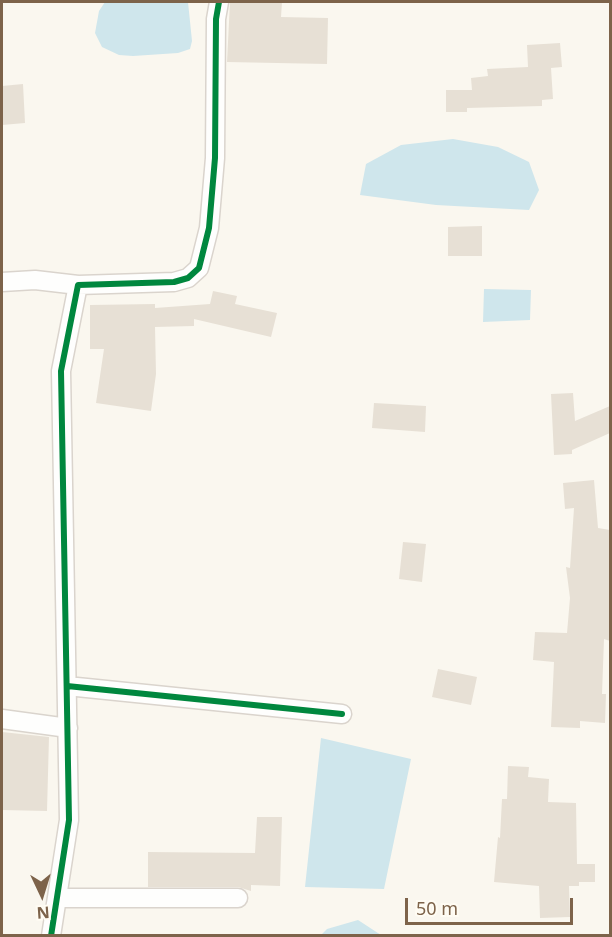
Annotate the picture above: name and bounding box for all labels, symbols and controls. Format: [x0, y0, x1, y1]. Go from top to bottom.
north arrow [12, 865, 72, 925]
scale bar [408, 886, 576, 924]
text: 50 m [416, 896, 458, 920]
text: N [36, 902, 51, 924]

